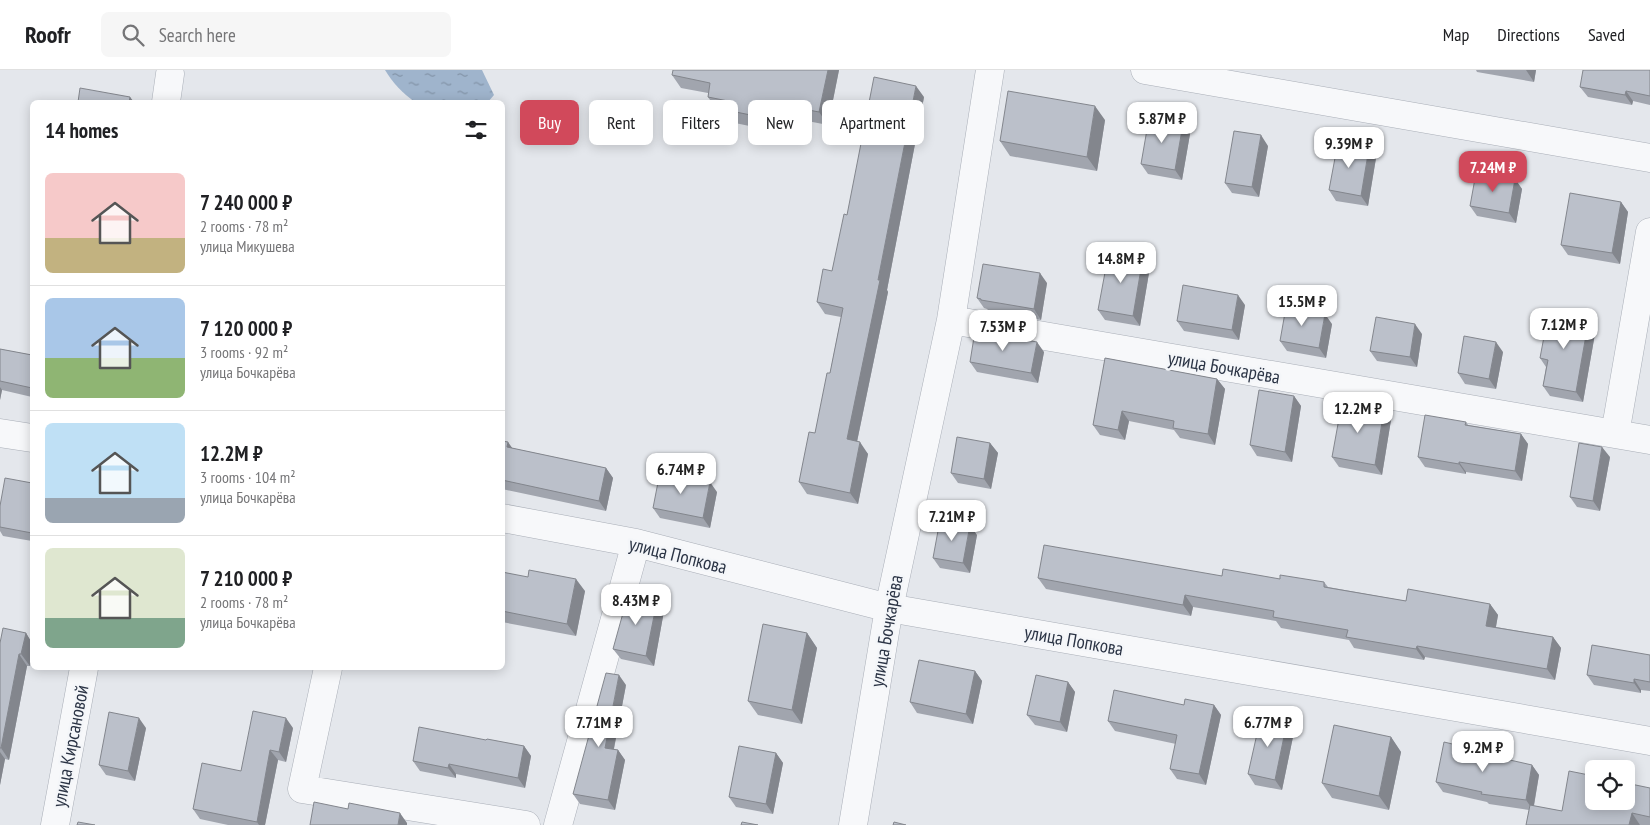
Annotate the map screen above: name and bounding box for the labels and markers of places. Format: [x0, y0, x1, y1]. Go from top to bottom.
pin: 5.87M ₽ [1116, 102, 1208, 144]
pin: 9.39M ₽ [1303, 126, 1395, 169]
pin: 7.24M ₽ [1447, 150, 1539, 193]
pin: 14.8M ₽ [1075, 242, 1167, 284]
pin: 15.5M ₽ [1256, 284, 1348, 327]
pin: 7.12M ₽ [1518, 308, 1610, 350]
pin: 7.53M ₽ [957, 310, 1049, 352]
pin: 12.2M ₽ [1312, 392, 1404, 434]
pin: 6.74M ₽ [635, 452, 727, 495]
pin: 7.21M ₽ [906, 500, 998, 542]
pin: 8.43M ₽ [590, 584, 682, 626]
pin: 7.71M ₽ [553, 706, 645, 748]
pin: 6.77M ₽ [1222, 706, 1314, 748]
pin: 9.2M ₽ [1442, 730, 1524, 773]

